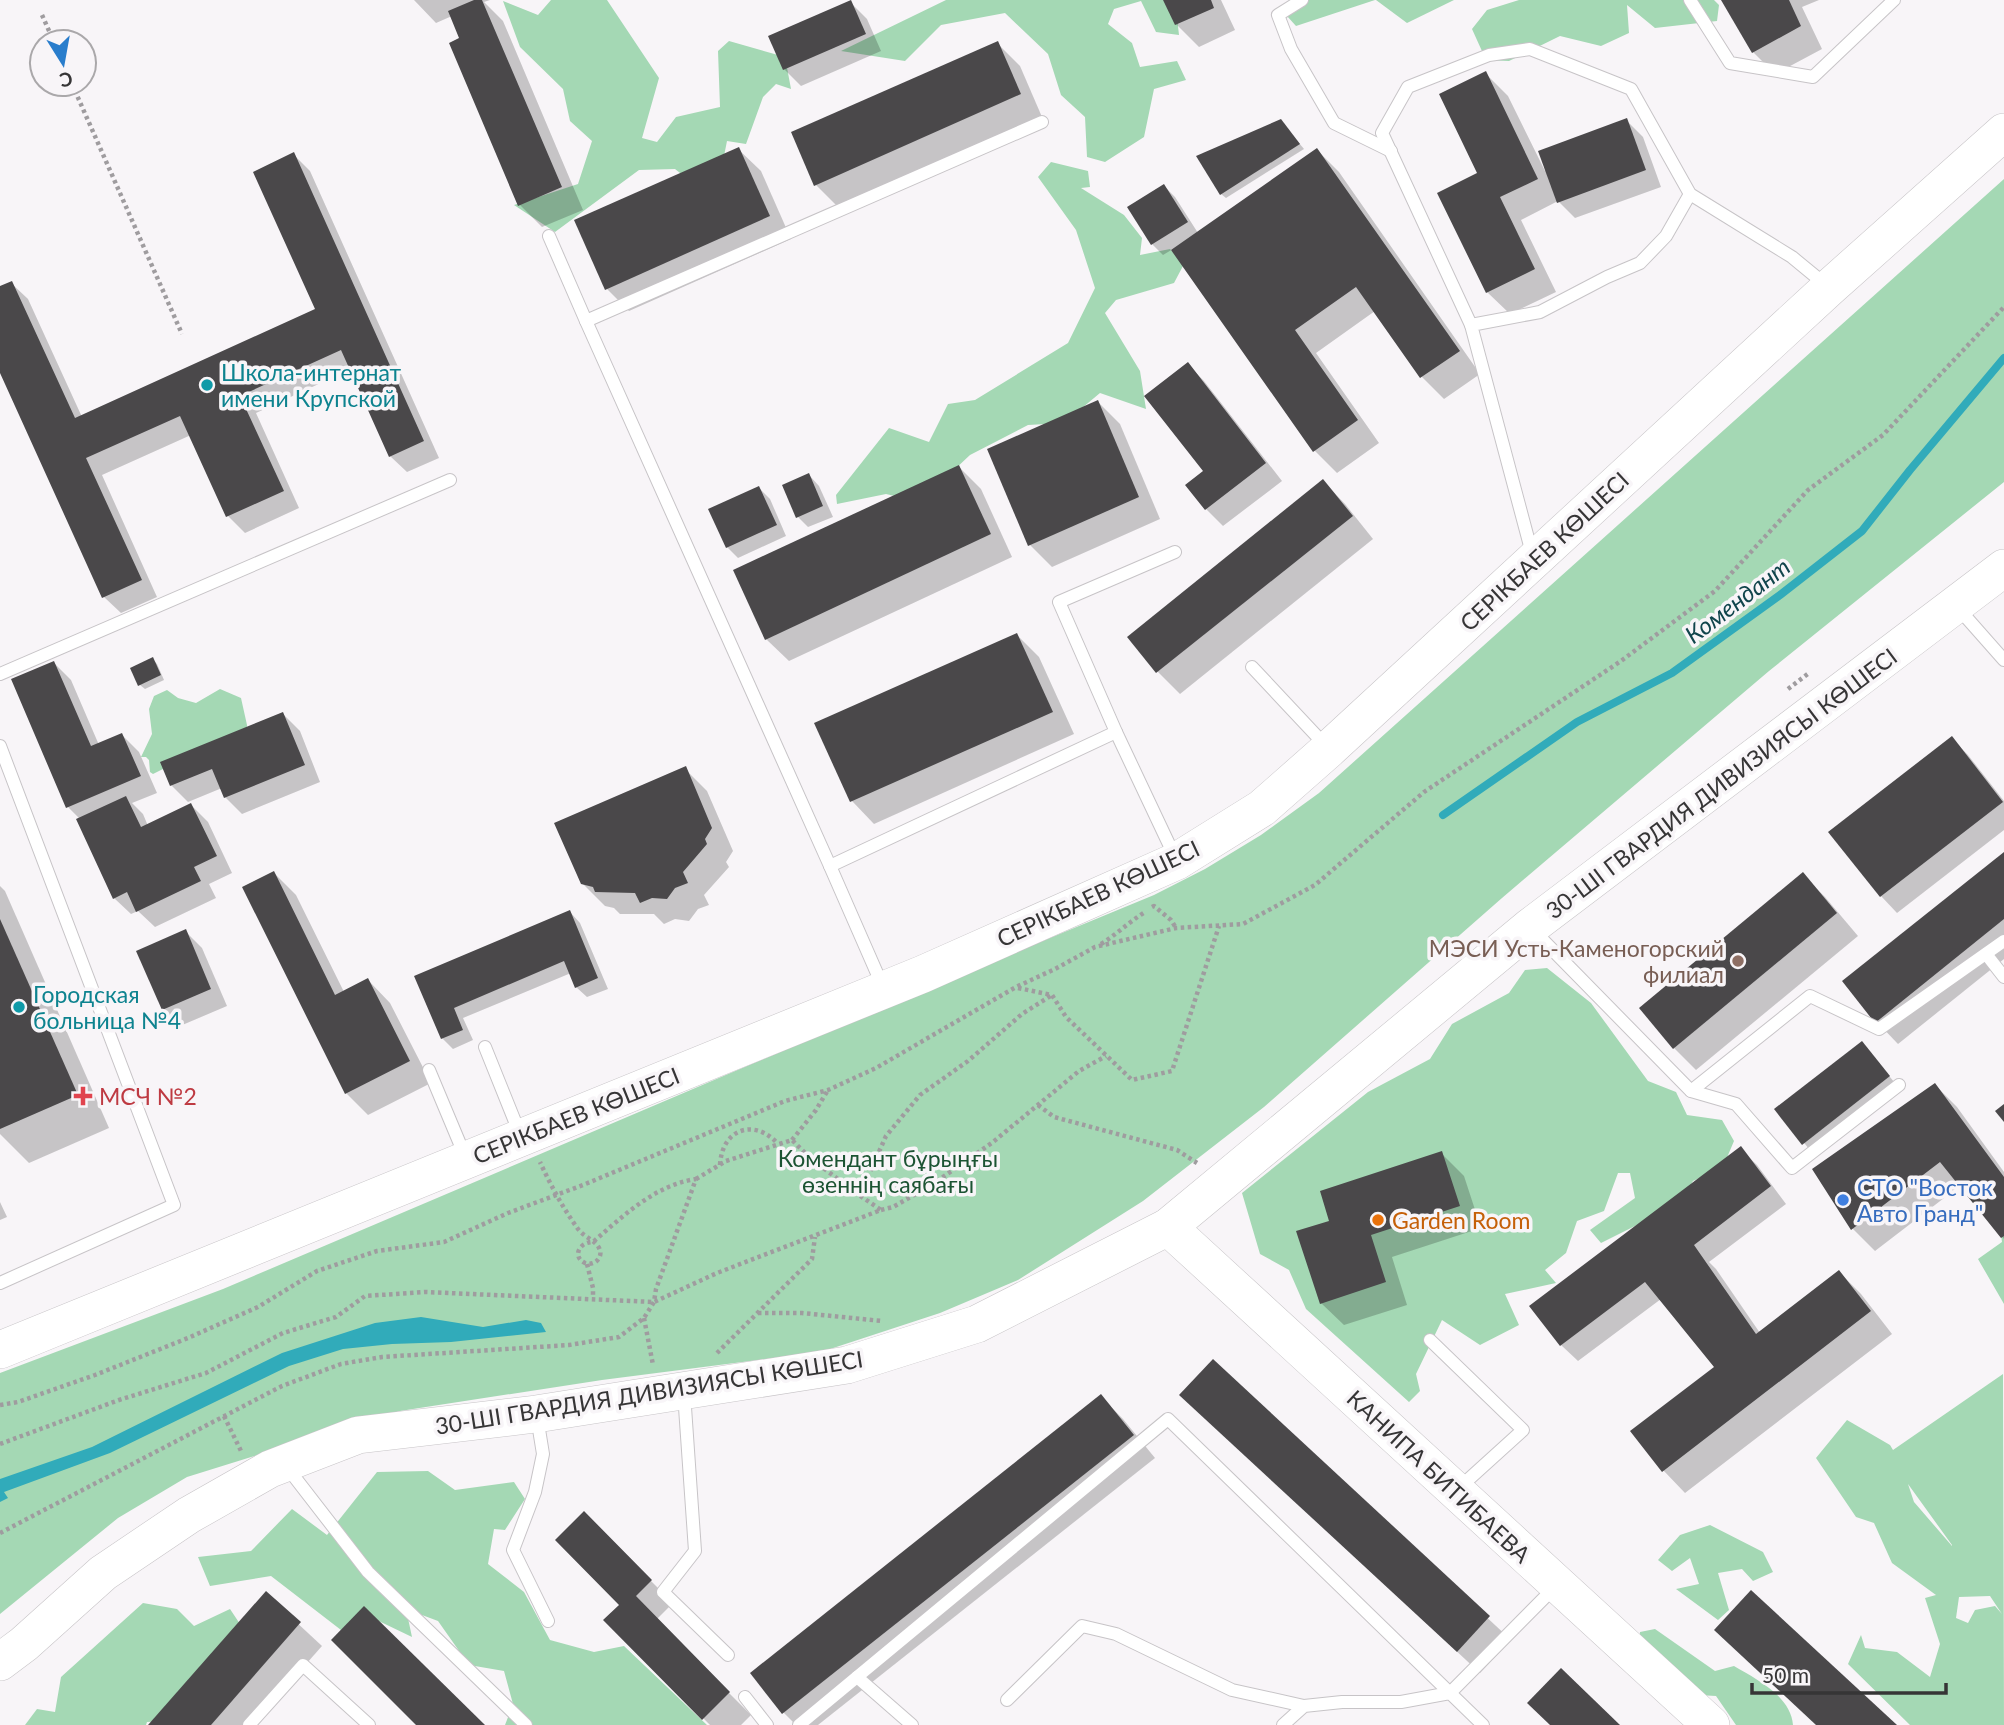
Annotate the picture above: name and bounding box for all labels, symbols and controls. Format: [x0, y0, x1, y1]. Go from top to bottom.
north arrow [28, 28, 98, 98]
text: С [58, 68, 75, 93]
place label: Школа-интернат имени Крупской [221, 358, 402, 412]
marker: Школа-интернат имени Крупской [199, 377, 215, 393]
street label: СЕРІКБАЕВ КӨШЕСІ [1454, 466, 1634, 636]
water label: Комендант [1679, 551, 1795, 649]
street label: 30-ШІ ГВАРДИЯ ДИВИЗИЯСЫ КӨШЕСІ [1540, 642, 1902, 924]
street label: СЕРІКБАЕВ КӨШЕСІ [992, 834, 1204, 952]
place label: МЭСИ Усть-Каменогорский филиал [1429, 934, 1724, 988]
marker: МЭСИ Усть-Каменогорский филиал [1730, 953, 1746, 969]
place label: Городская больница №4 [33, 980, 181, 1034]
marker: Городская больница №4 [11, 999, 27, 1015]
street label: СЕРІКБАЕВ КӨШЕСІ [469, 1061, 683, 1169]
place label: МСЧ №2 [99, 1082, 197, 1110]
marker: МСЧ №2 [73, 1086, 93, 1106]
park label: Комендант бұрыңғы өзеннің саябағы [778, 1144, 998, 1198]
place label: СТО "Восток Авто Гранд" [1857, 1173, 1993, 1227]
marker: СТО "Восток Авто Гранд" [1835, 1192, 1851, 1208]
place label: Garden Room [1392, 1206, 1531, 1234]
marker: Garden Room [1370, 1212, 1386, 1228]
street label: 30-ШІ ГВАРДИЯ ДИВИЗИЯСЫ КӨШЕСІ [433, 1344, 865, 1440]
street label: КАНИПА БИТИБАЕВА [1342, 1384, 1537, 1569]
scale bar [1752, 1652, 1946, 1696]
text: 50 m [1762, 1662, 1809, 1687]

